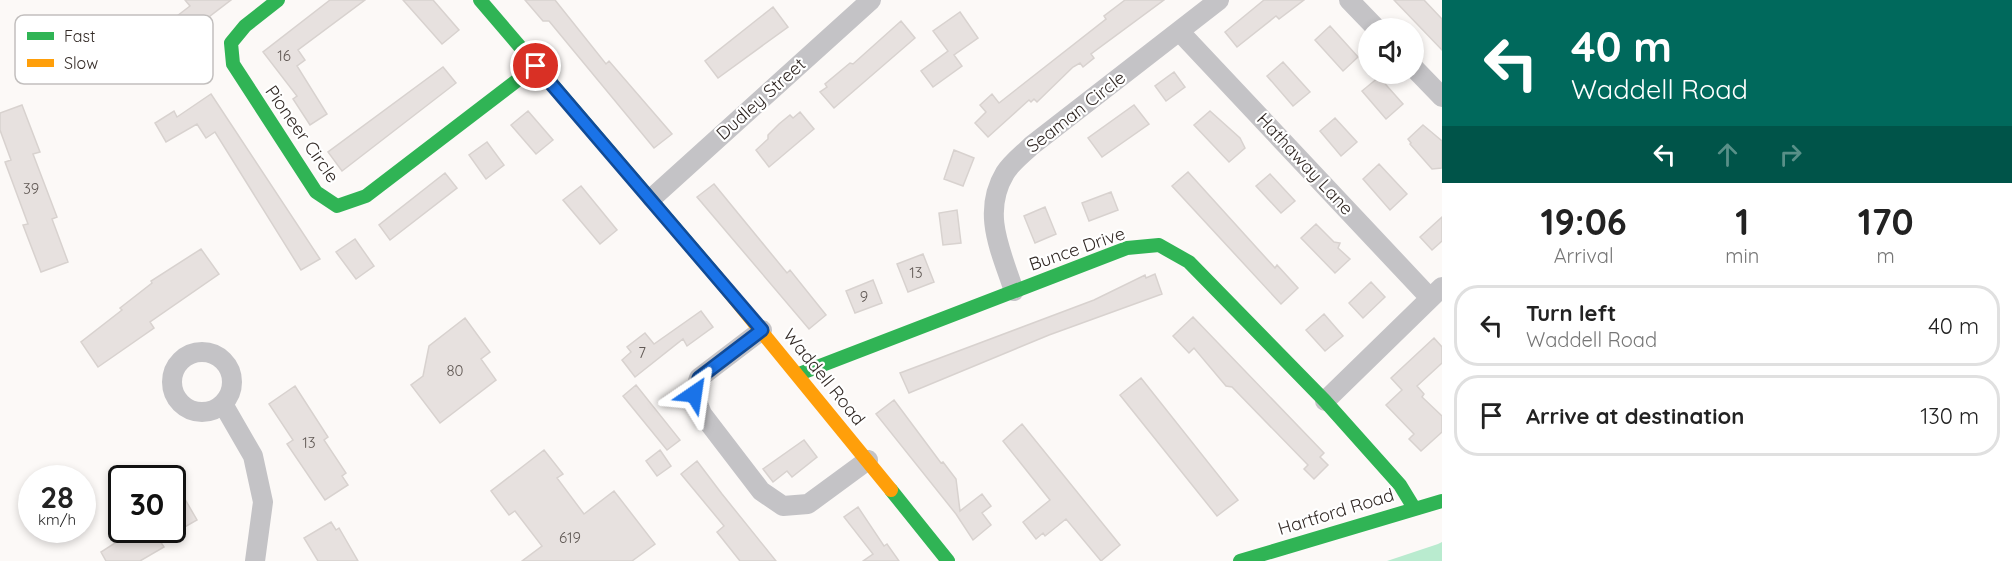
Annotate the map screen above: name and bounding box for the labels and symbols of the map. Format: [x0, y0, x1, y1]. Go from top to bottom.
legend [15, 15, 213, 84]
text: Fast [64, 26, 95, 46]
pin [510, 40, 561, 91]
house number: 16 [277, 46, 291, 65]
street label: Dudley Street [711, 52, 810, 145]
text: Slow [64, 53, 98, 73]
street label: Seaman Circle [1022, 66, 1130, 157]
street label: Pioneer Circle [260, 81, 344, 187]
street label: Hathaway Lane [1252, 108, 1359, 220]
house number: 39 [23, 179, 39, 198]
street label: Bunce Drive [1026, 221, 1128, 276]
house number: 13 [909, 263, 923, 282]
house number: 9 [860, 287, 868, 306]
street label: Waddell Road [778, 324, 870, 430]
house number: 7 [638, 343, 646, 362]
house number: 80 [446, 361, 464, 380]
position arrow [662, 362, 726, 426]
house number: 13 [302, 433, 316, 452]
speed limit sign: 30 [108, 465, 186, 543]
street label: Hartford Road [1275, 483, 1397, 540]
house number: 619 [559, 528, 581, 547]

